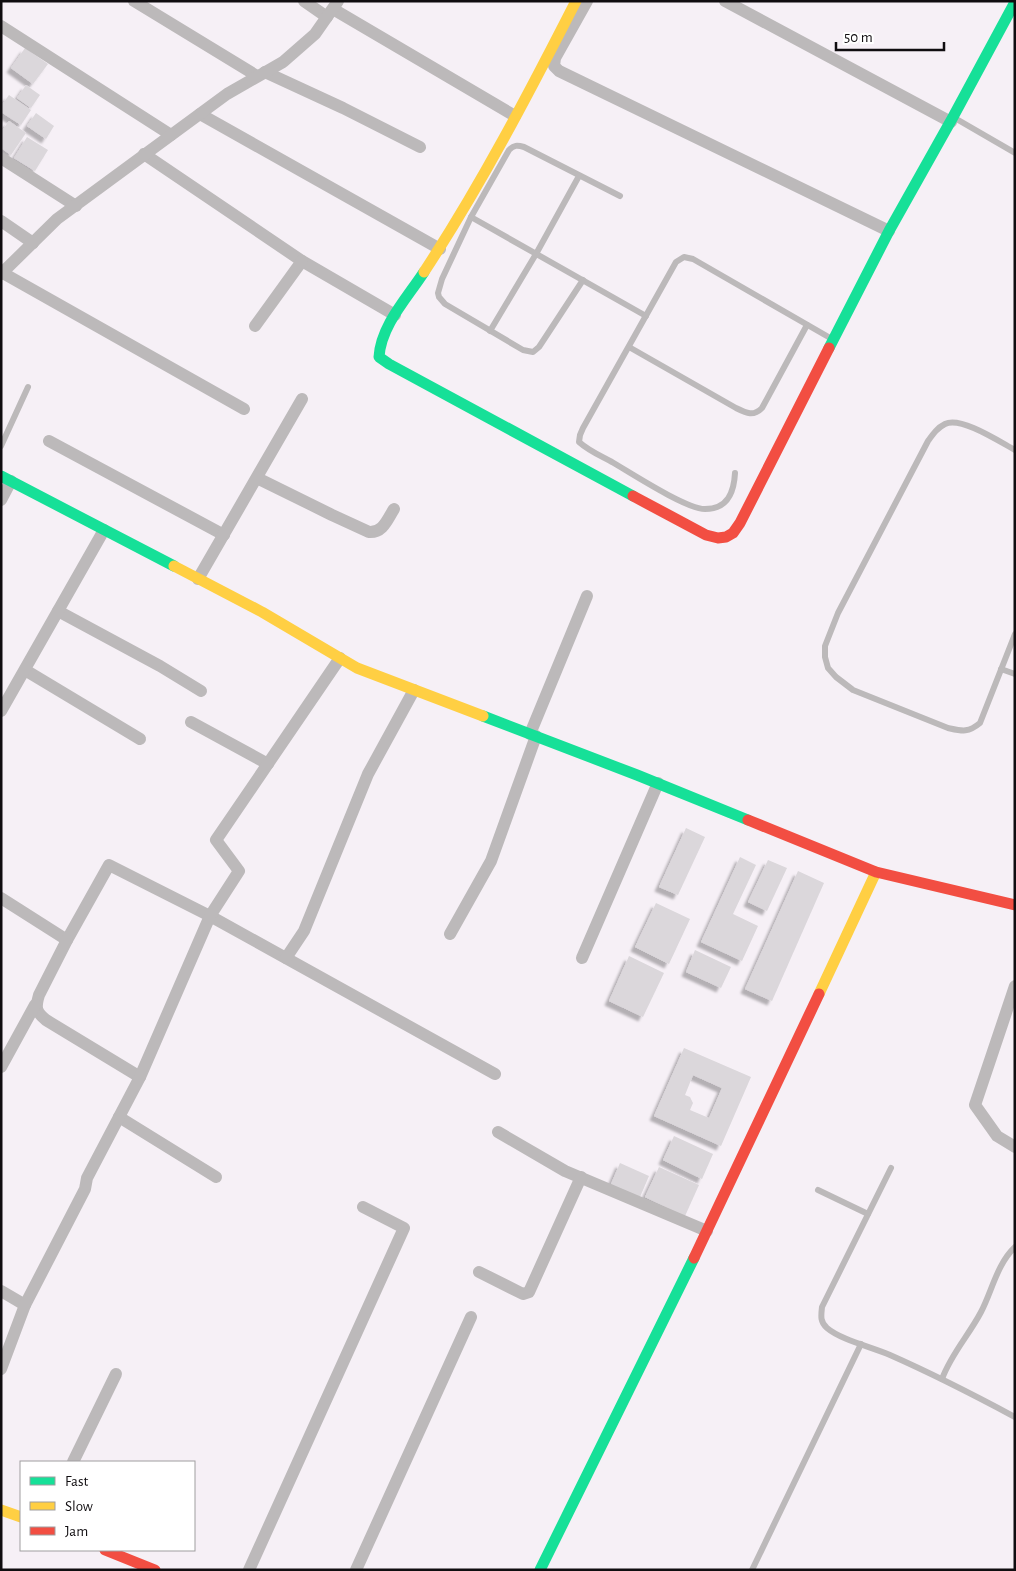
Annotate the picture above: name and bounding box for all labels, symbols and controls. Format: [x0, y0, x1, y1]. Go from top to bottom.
scale bar [836, 20, 944, 52]
text: 50 m [844, 30, 873, 45]
legend [20, 1461, 195, 1551]
text: Fast [65, 1474, 89, 1489]
text: Slow [65, 1499, 93, 1514]
text: Jam [65, 1524, 88, 1539]

